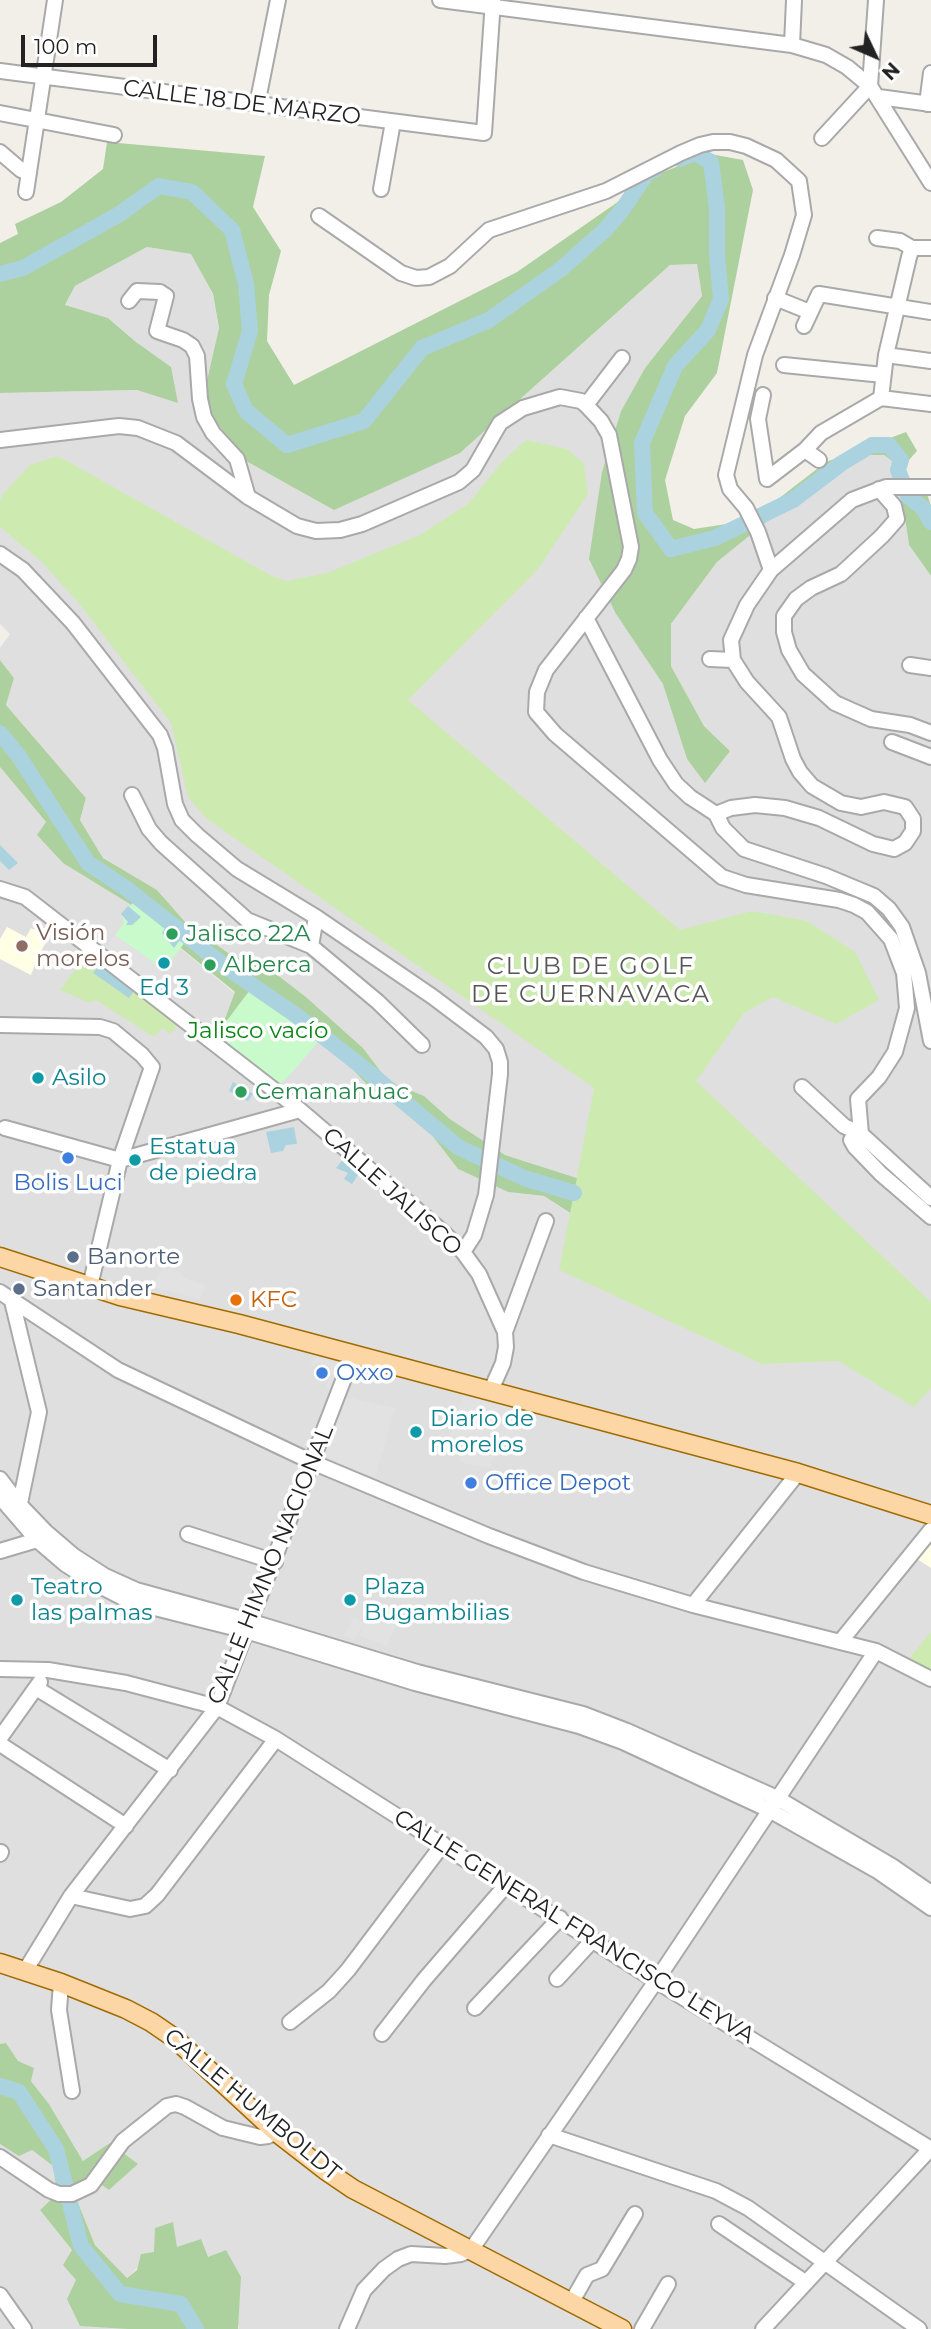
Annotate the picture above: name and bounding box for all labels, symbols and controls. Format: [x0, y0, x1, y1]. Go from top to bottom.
scale bar [24, 21, 161, 65]
north arrow [840, 21, 910, 91]
text: 100 m [34, 34, 97, 59]
text: N [877, 57, 904, 84]
street label: CALLE 18 DE MARZO [121, 75, 363, 131]
place label: Visión morelos [36, 919, 129, 973]
place label: Jalisco 22A [186, 920, 311, 948]
marker: Jalisco 22A [164, 926, 180, 942]
marker: Visión morelos [14, 938, 30, 954]
place label: Alberca [224, 951, 312, 979]
district label: CLUB DE GOLF DE CUERNAVACA [473, 953, 709, 1009]
marker: Ed 3 [156, 955, 172, 971]
marker: Alberca [202, 957, 218, 973]
place label: Ed 3 [139, 974, 189, 1002]
park label: Jalisco vacío [188, 1017, 328, 1045]
place label: Asilo [52, 1064, 106, 1092]
marker: Asilo [30, 1070, 46, 1086]
place label: Cemanahuac [255, 1078, 409, 1106]
marker: Cemanahuac [233, 1084, 249, 1100]
street label: CALLE JALISCO [317, 1122, 467, 1262]
place label: Estatua de piedra [149, 1133, 258, 1187]
marker: Bolis Luci [60, 1150, 76, 1166]
marker: Estatua de piedra [127, 1152, 143, 1168]
place label: Bolis Luci [13, 1169, 123, 1197]
place label: Banorte [87, 1243, 180, 1271]
marker: Banorte [65, 1249, 81, 1265]
place label: Santander [33, 1275, 153, 1303]
marker: Santander [11, 1281, 27, 1297]
place label: KFC [250, 1286, 297, 1314]
marker: KFC [228, 1292, 244, 1308]
place label: Oxxo [336, 1359, 394, 1387]
marker: Oxxo [314, 1365, 330, 1381]
place label: Diario de morelos [430, 1405, 534, 1459]
street label: CALLE HIMNO NACIONAL [202, 1421, 340, 1709]
marker: Diario de morelos [408, 1424, 424, 1440]
place label: Office Depot [485, 1469, 631, 1497]
marker: Office Depot [463, 1475, 479, 1491]
place label: Teatro las palmas [31, 1573, 152, 1627]
place label: Plaza Bugambilias [364, 1573, 509, 1627]
marker: Teatro las palmas [9, 1592, 25, 1608]
marker: Plaza Bugambilias [342, 1592, 358, 1608]
street label: CALLE GENERAL FRANCISCO LEYVA [389, 1804, 759, 2050]
street label: CALLE HUMBOLDT [158, 2023, 346, 2187]

